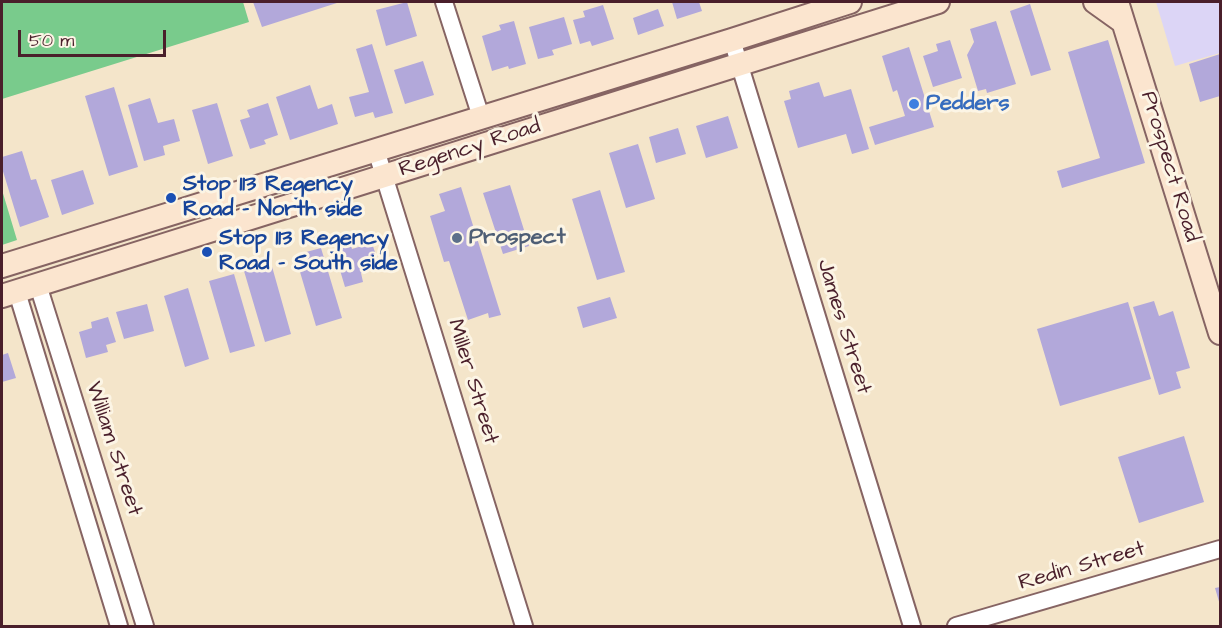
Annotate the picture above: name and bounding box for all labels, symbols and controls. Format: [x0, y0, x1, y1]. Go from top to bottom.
scale bar [21, 18, 170, 56]
text: 50 m [29, 28, 74, 53]
street label: Prospect Road [1134, 89, 1204, 245]
place label: Pedders [926, 91, 1010, 117]
marker: Pedders [907, 97, 921, 111]
street label: Regency Road [396, 114, 544, 184]
place label: Stop 113 Regency Road - North side [183, 172, 362, 224]
marker: Stop 113 Regency Road - North side [164, 191, 178, 205]
place label: Prospect [469, 225, 566, 251]
place label: Stop 113 Regency Road - South side [219, 226, 398, 278]
marker: Prospect [450, 231, 464, 245]
marker: Stop 113 Regency Road - South side [200, 245, 214, 259]
street label: James Street [810, 256, 876, 398]
street label: Miller Street [440, 316, 504, 448]
street label: William Street [79, 379, 147, 519]
street label: Redin Street [1016, 536, 1148, 598]

